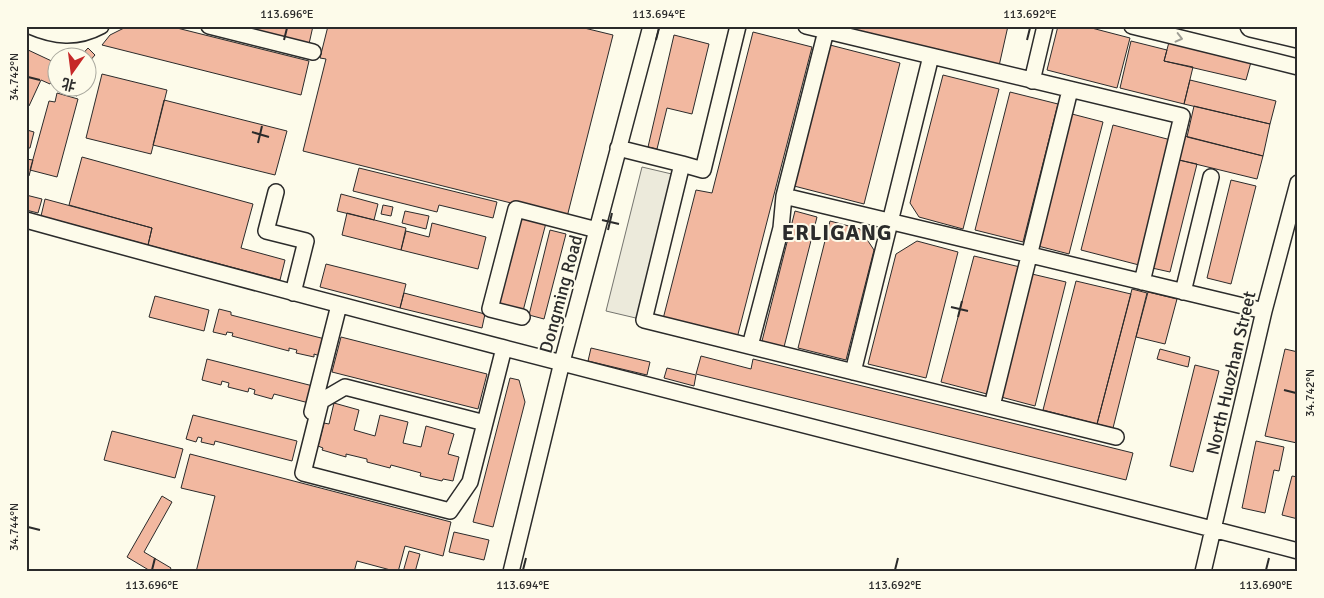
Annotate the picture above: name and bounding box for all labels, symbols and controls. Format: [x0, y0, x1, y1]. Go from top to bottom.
text: 113.696°E [260, 7, 314, 22]
text: 113.694°E [632, 7, 686, 22]
text: 113.692°E [1003, 7, 1057, 22]
one-way arrow [1174, 32, 1183, 43]
north arrow [48, 48, 98, 98]
text: 34.742°N [7, 53, 22, 101]
text: 北 [60, 74, 78, 94]
district label: ERLIGANG [782, 219, 892, 246]
street label: Dongming Road [535, 233, 587, 355]
street label: North Huozhan Street [1201, 289, 1261, 457]
text: 34.742°N [1303, 369, 1318, 417]
text: 34.744°N [7, 503, 22, 551]
text: 113.696°E [125, 578, 179, 593]
text: 113.694°E [496, 578, 550, 593]
text: 113.692°E [868, 578, 922, 593]
text: 113.690°E [1239, 578, 1293, 593]

